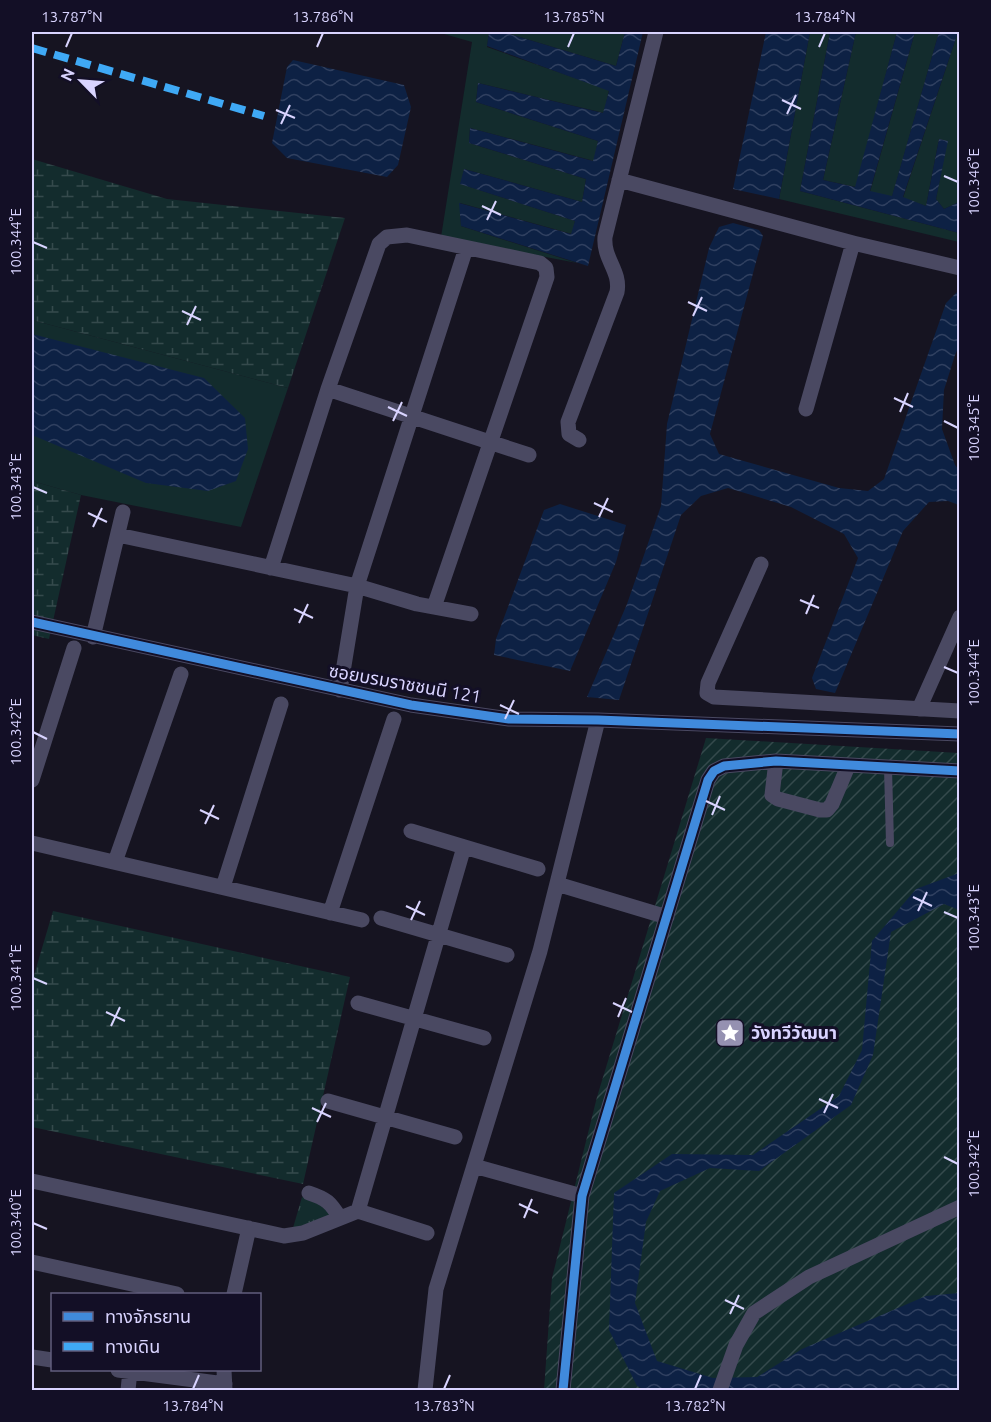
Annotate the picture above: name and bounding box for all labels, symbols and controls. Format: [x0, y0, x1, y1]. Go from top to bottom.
text: 13.787°N [41, 8, 103, 25]
text: 13.786°N [292, 8, 354, 25]
text: 13.785°N [543, 8, 605, 25]
text: 13.784°N [794, 8, 856, 25]
north arrow [51, 51, 111, 111]
text: N [57, 65, 78, 84]
text: 100.346°E [965, 148, 982, 216]
text: 100.344°E [7, 208, 24, 276]
text: 100.345°E [965, 394, 982, 462]
text: 100.343°E [7, 453, 24, 521]
text: 100.344°E [965, 639, 982, 707]
street label: ซอยบรมราชชนนี 121 [327, 660, 483, 706]
text: 100.342°E [7, 698, 24, 766]
text: 100.343°E [965, 884, 982, 952]
text: 100.341°E [7, 944, 24, 1012]
place icon: วังทวีวัฒนา [714, 1017, 746, 1049]
place label: วังทวีวัฒนา [751, 1022, 837, 1042]
text: 100.342°E [965, 1130, 982, 1198]
text: 100.340°E [7, 1189, 24, 1257]
legend [51, 1293, 261, 1371]
text: ทางจักรยาน [105, 1306, 191, 1326]
text: ทางเดิน [105, 1336, 160, 1356]
text: 13.784°N [162, 1397, 224, 1414]
text: 13.783°N [413, 1397, 475, 1414]
text: 13.782°N [664, 1397, 726, 1414]

